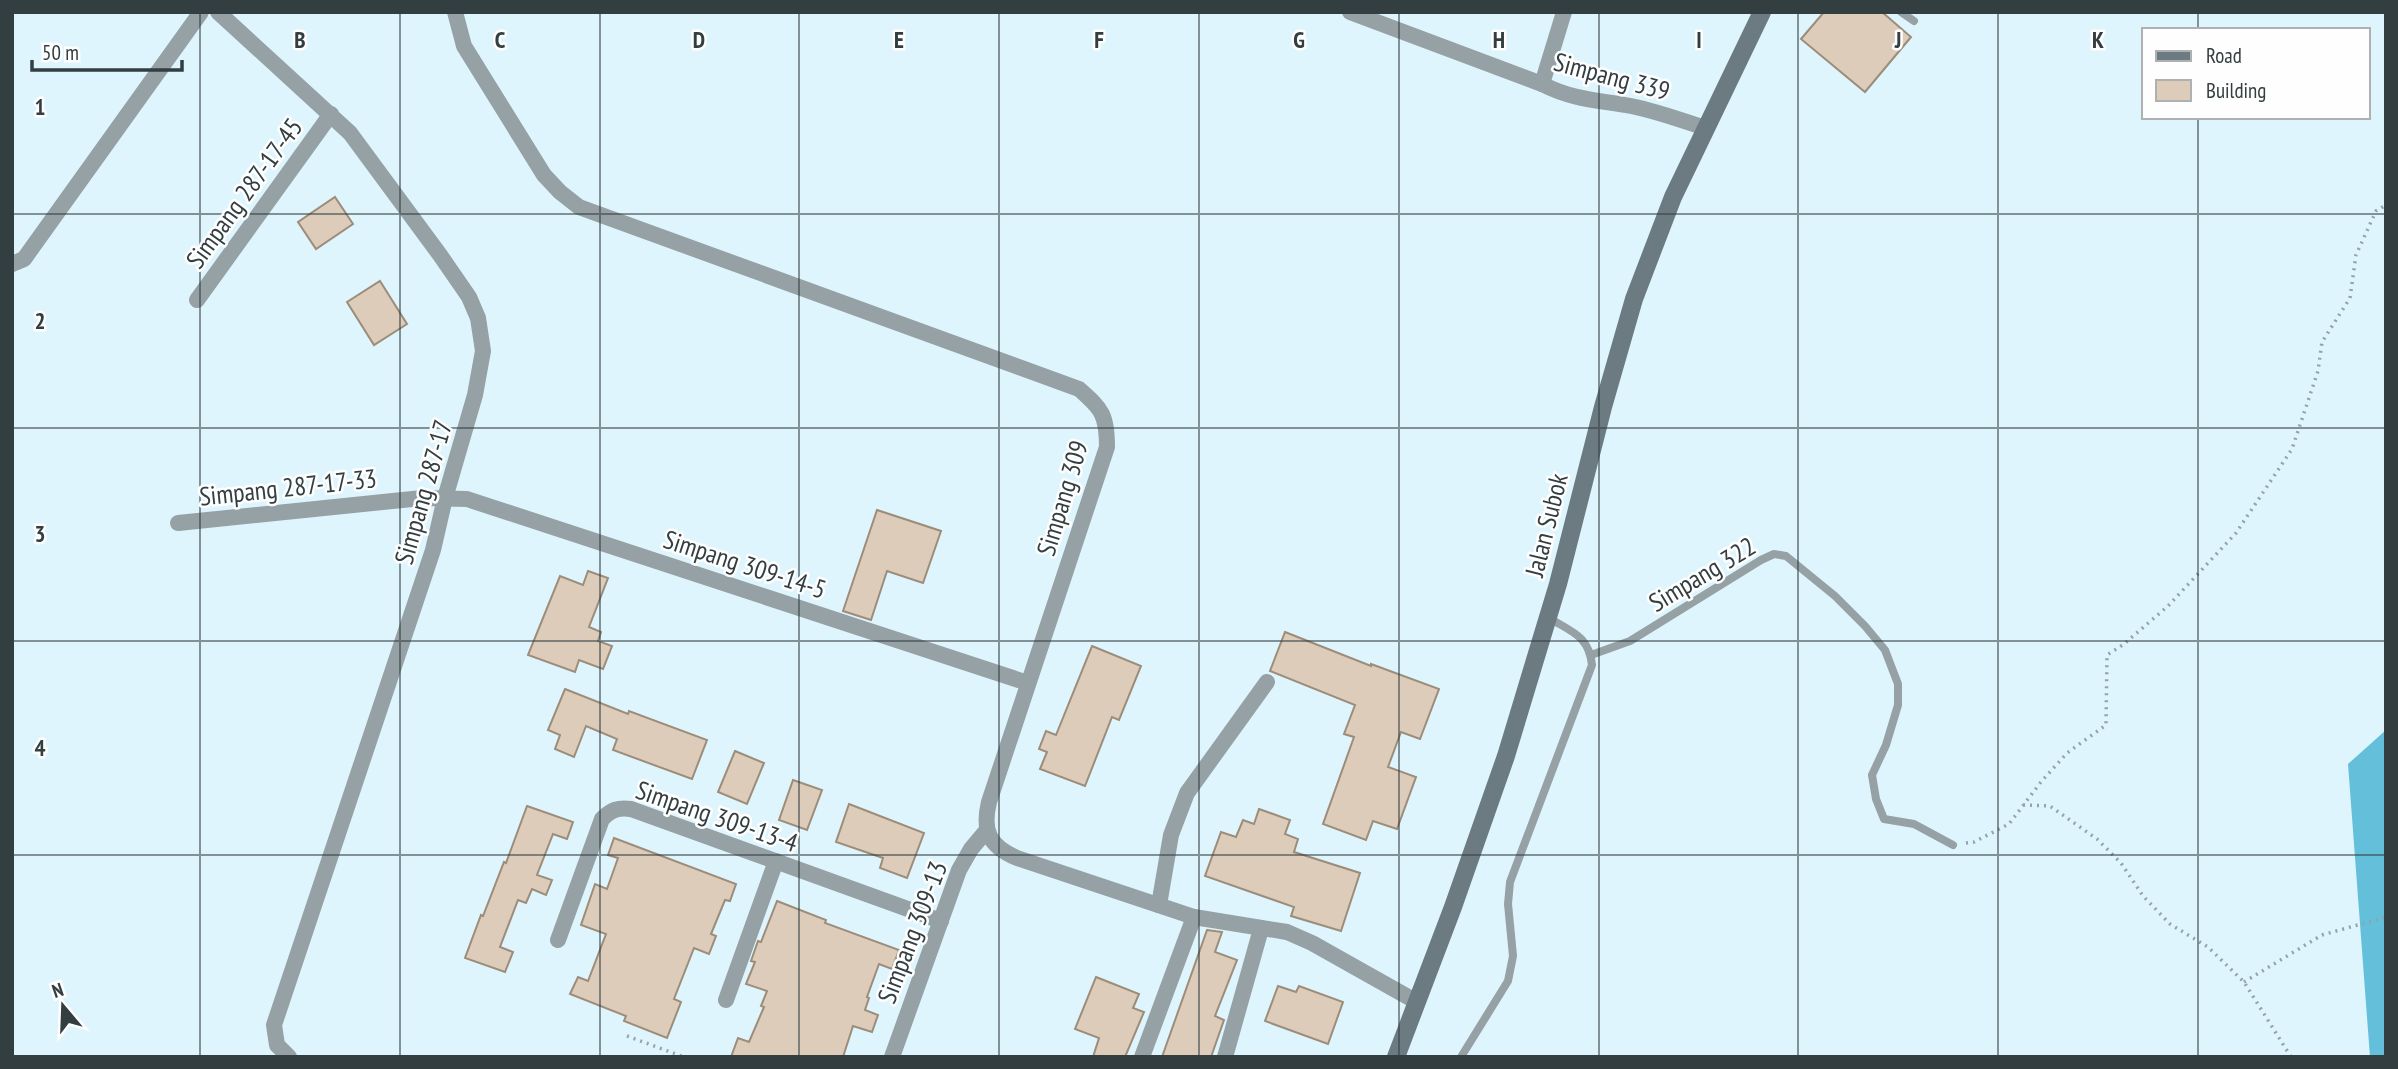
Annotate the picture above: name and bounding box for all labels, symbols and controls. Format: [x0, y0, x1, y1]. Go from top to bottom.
text: B [294, 25, 306, 54]
text: C [495, 25, 506, 54]
text: D [693, 25, 705, 54]
text: E [894, 25, 904, 54]
text: F [1094, 25, 1104, 54]
text: G [1293, 25, 1305, 54]
text: H [1493, 25, 1505, 54]
text: I [1696, 25, 1702, 54]
text: J [1894, 25, 1901, 54]
text: K [2092, 25, 2104, 54]
scale bar [32, 28, 182, 72]
legend [2142, 28, 2370, 119]
text: 50 m [42, 39, 79, 66]
text: Road [2206, 42, 2242, 69]
street label: Simpang 339 [1550, 45, 1674, 107]
text: Building [2206, 77, 2266, 104]
text: 1 [35, 92, 46, 121]
street label: Simpang 287-17-45 [178, 111, 310, 275]
text: 2 [35, 306, 46, 335]
street label: Simpang 287-17 [387, 416, 459, 568]
street label: Simpang 309 [1029, 436, 1095, 560]
street label: Simpang 287-17-33 [198, 461, 378, 513]
street label: Jalan Subok [1517, 470, 1575, 581]
text: 3 [35, 519, 46, 548]
street label: Simpang 309-14-5 [660, 522, 830, 606]
street label: Simpang 322 [1643, 529, 1761, 619]
text: 4 [35, 733, 46, 762]
street label: Simpang 309-13-4 [632, 773, 802, 859]
street label: Simpang 309-13 [870, 856, 954, 1008]
north arrow [28, 971, 98, 1041]
text: N [49, 977, 66, 1003]

